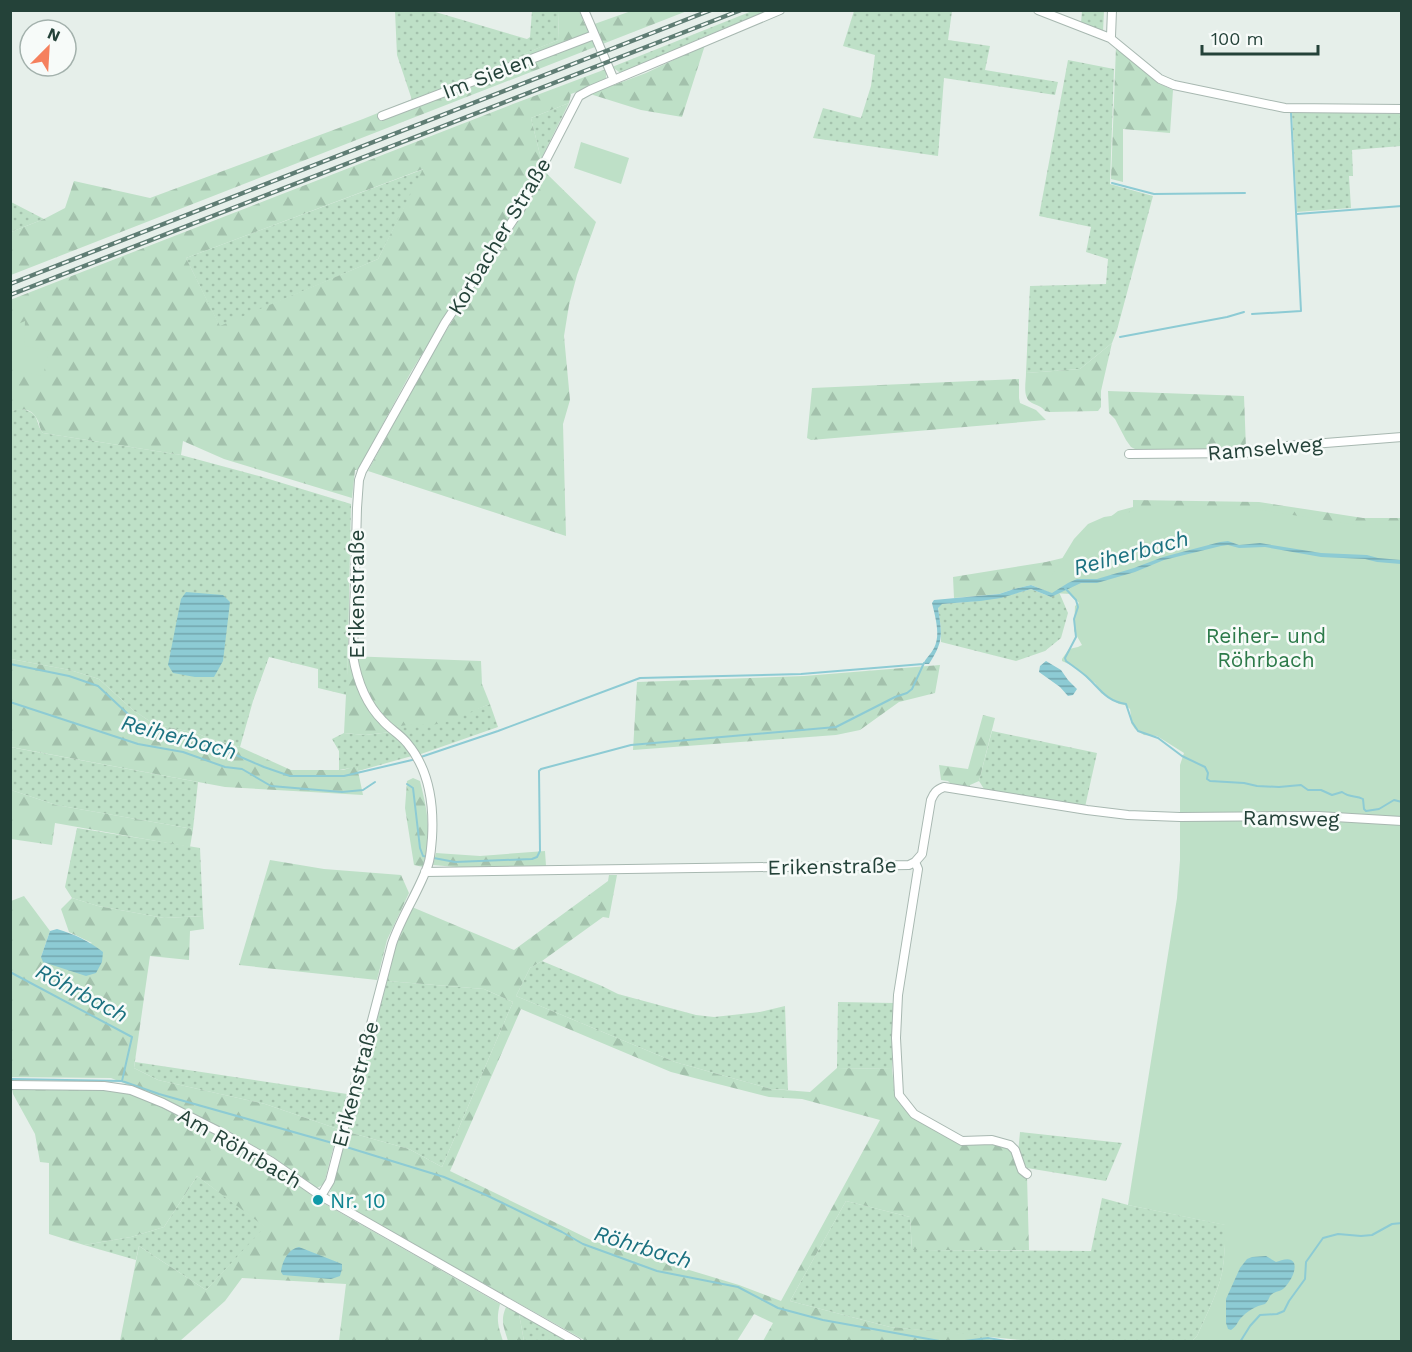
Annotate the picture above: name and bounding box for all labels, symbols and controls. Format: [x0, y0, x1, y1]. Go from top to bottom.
north arrow [18, 18, 78, 78]
scale bar [1202, 18, 1318, 56]
text: N [45, 24, 63, 46]
text: 100 m [1211, 28, 1264, 49]
street label: Im Sielen [439, 46, 537, 104]
street label: Korbacher Straße [442, 153, 556, 319]
street label: Ramselweg [1206, 430, 1324, 465]
water label: Reiherbach [1071, 526, 1191, 580]
street label: Erikenstraße [344, 529, 369, 659]
park label: Reiher- und Röhrbach [1206, 623, 1326, 672]
water label: Reiherbach [119, 710, 239, 764]
street label: Ramsweg [1242, 805, 1340, 831]
street label: Erikenstraße [767, 852, 897, 880]
water label: Röhrbach [32, 958, 132, 1028]
street label: Erikenstraße [326, 1018, 384, 1150]
street label: Am Röhrbach [174, 1103, 306, 1193]
place label: Nr. 10 [330, 1188, 386, 1213]
marker: Nr. 10 [311, 1193, 325, 1207]
water label: Röhrbach [591, 1220, 695, 1274]

